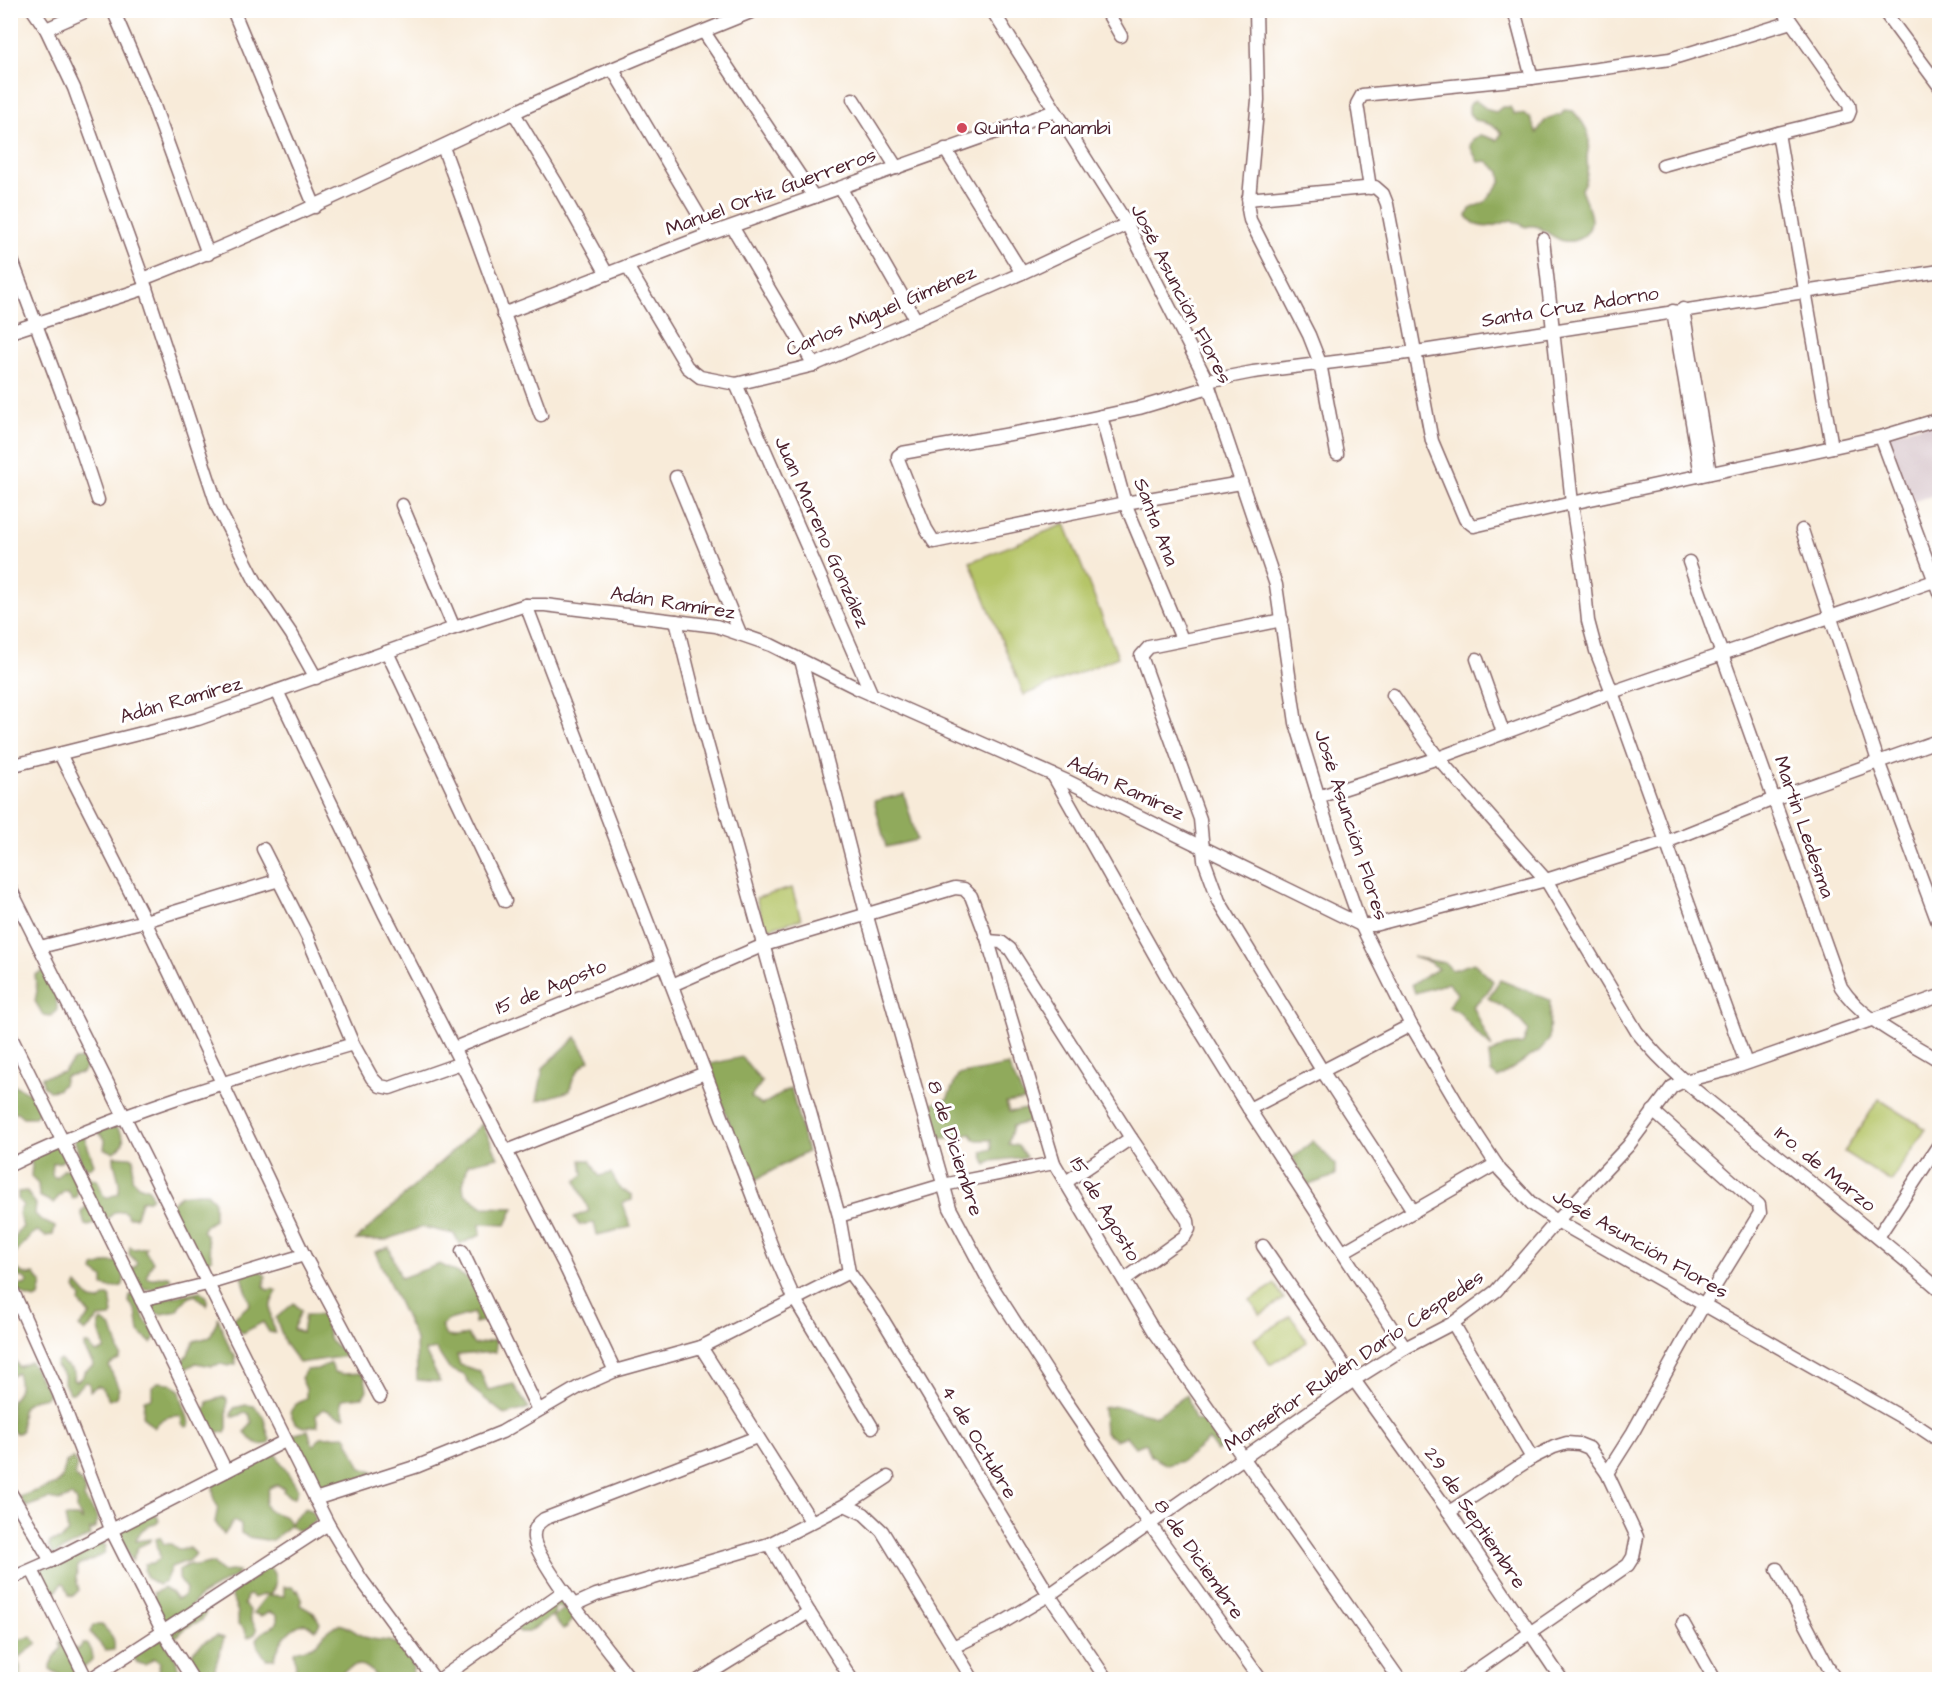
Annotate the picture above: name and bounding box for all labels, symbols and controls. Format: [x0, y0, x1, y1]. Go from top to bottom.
place label: Quinta Panambi [974, 114, 1111, 142]
marker: Quinta Panambi [955, 121, 969, 135]
street label: Manuel Ortiz Guerreros [662, 141, 880, 243]
street label: José Asunción Flores [1123, 199, 1239, 389]
street label: Carlos Miguel Giménez [782, 258, 981, 365]
street label: Santa Cruz Adorno [1479, 279, 1661, 335]
street label: Juan Moreno González [767, 432, 877, 632]
street label: Santa Ana [1126, 474, 1186, 570]
street label: Adán Ramírez [609, 579, 738, 627]
street label: Adán Ramírez [117, 669, 246, 731]
street label: José Asunción Flores [1307, 726, 1395, 924]
street label: Adán Ramírez [1063, 749, 1189, 827]
street label: Martin Ledesma [1767, 752, 1841, 902]
street label: 15 de Agosto [491, 952, 611, 1023]
street label: 8 de Diciembre [920, 1077, 990, 1220]
street label: 1ro. de Marzo [1768, 1119, 1882, 1219]
street label: 15 de Agosto [1062, 1151, 1147, 1267]
street label: José Asunción Flores [1547, 1182, 1733, 1306]
street label: Monseñor Rubén Darío Céspedes [1219, 1263, 1489, 1459]
street label: 4 de Octubre [934, 1380, 1024, 1504]
street label: 29 de Septiembre [1417, 1442, 1533, 1595]
street label: 8 de Diciembre [1147, 1493, 1251, 1625]

